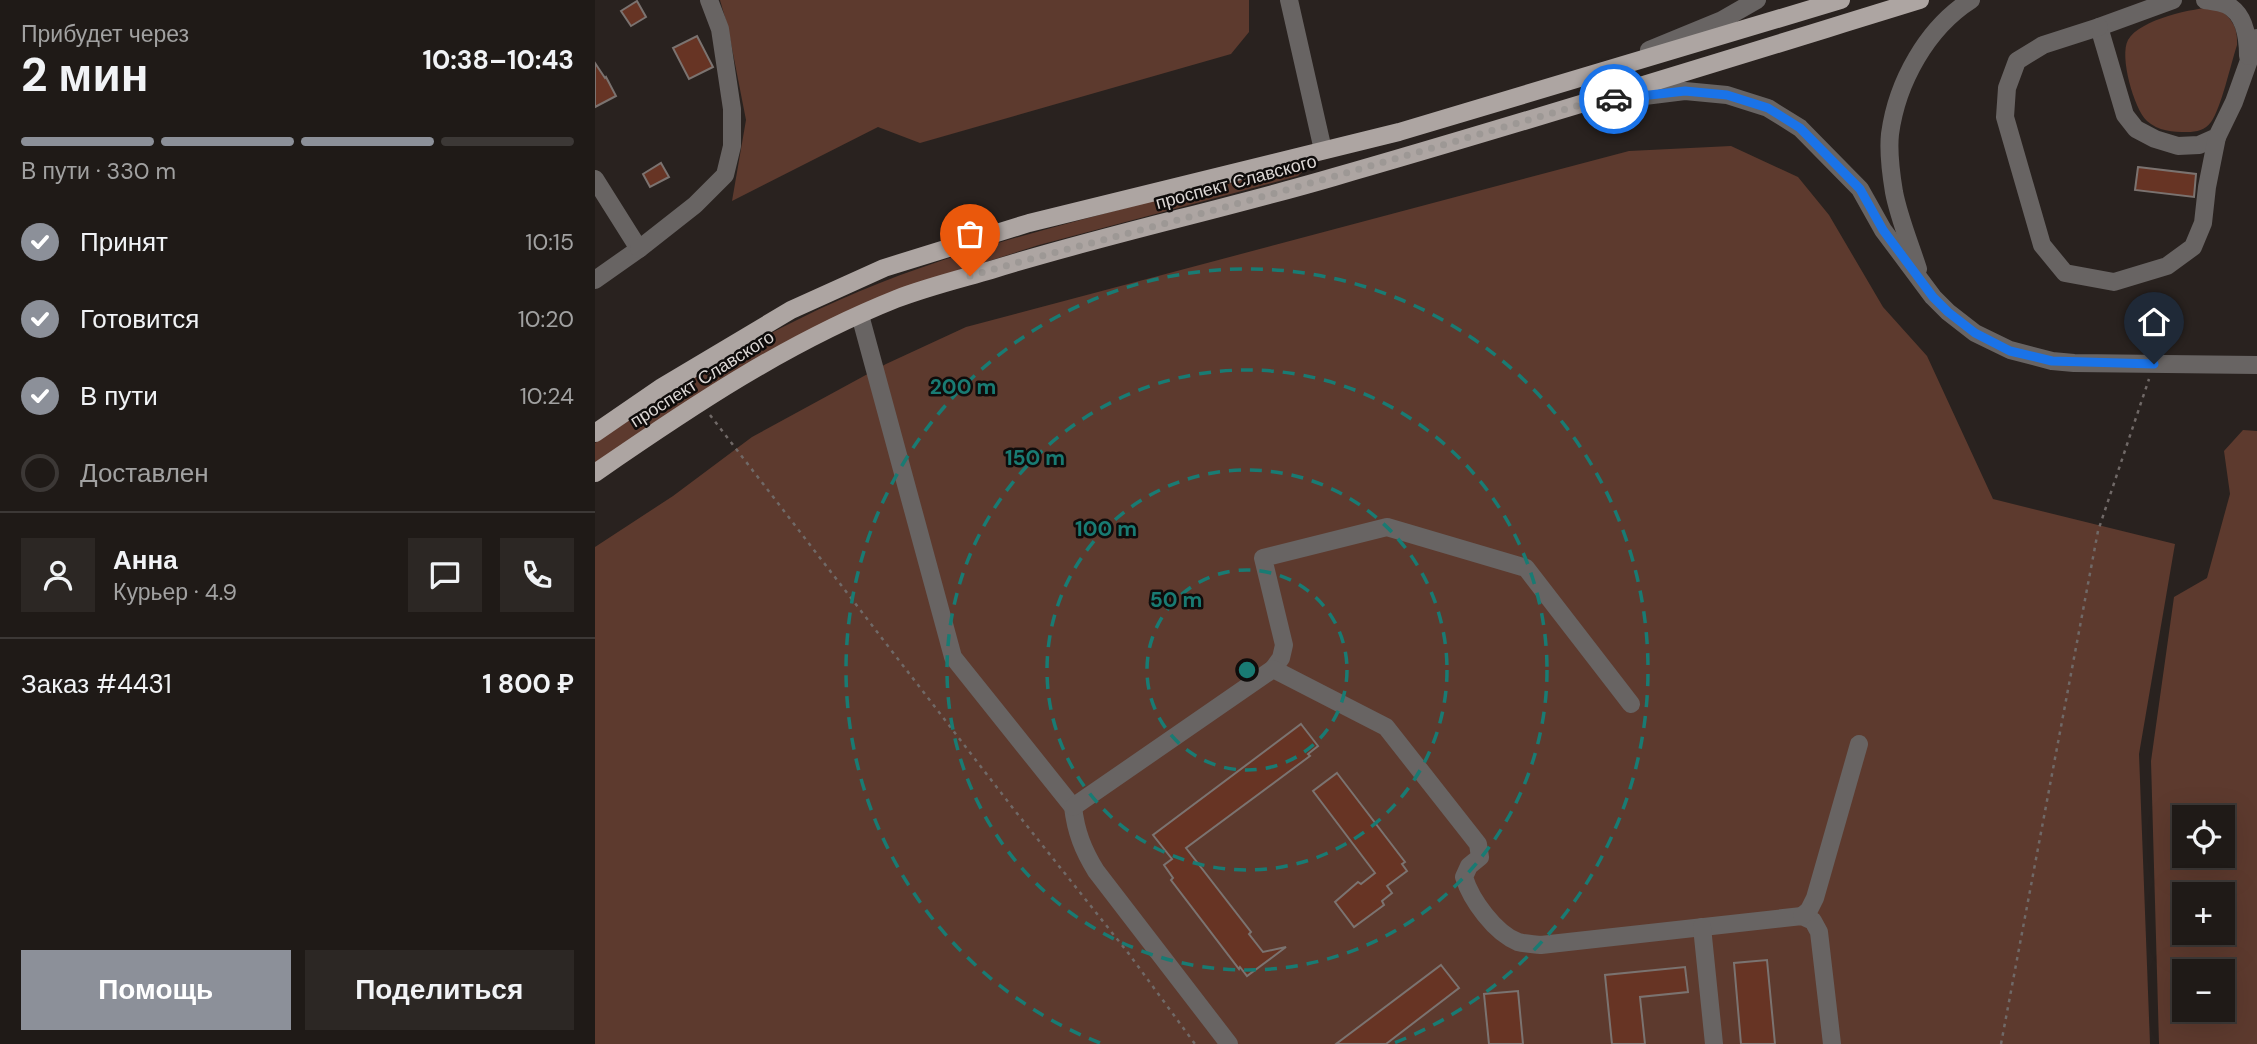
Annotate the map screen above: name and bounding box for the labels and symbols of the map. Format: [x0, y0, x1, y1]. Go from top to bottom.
courier [1579, 64, 1649, 134]
street label: проспект Славского [1153, 149, 1319, 215]
pin [940, 204, 1000, 276]
pin [2124, 292, 2184, 364]
street label: проспект Славского [625, 325, 779, 433]
text: 200 m [930, 373, 996, 401]
text: 150 m [1005, 444, 1065, 472]
text: 100 m [1075, 515, 1137, 543]
text: 50 m [1150, 586, 1202, 614]
centre of rings [1235, 658, 1259, 682]

